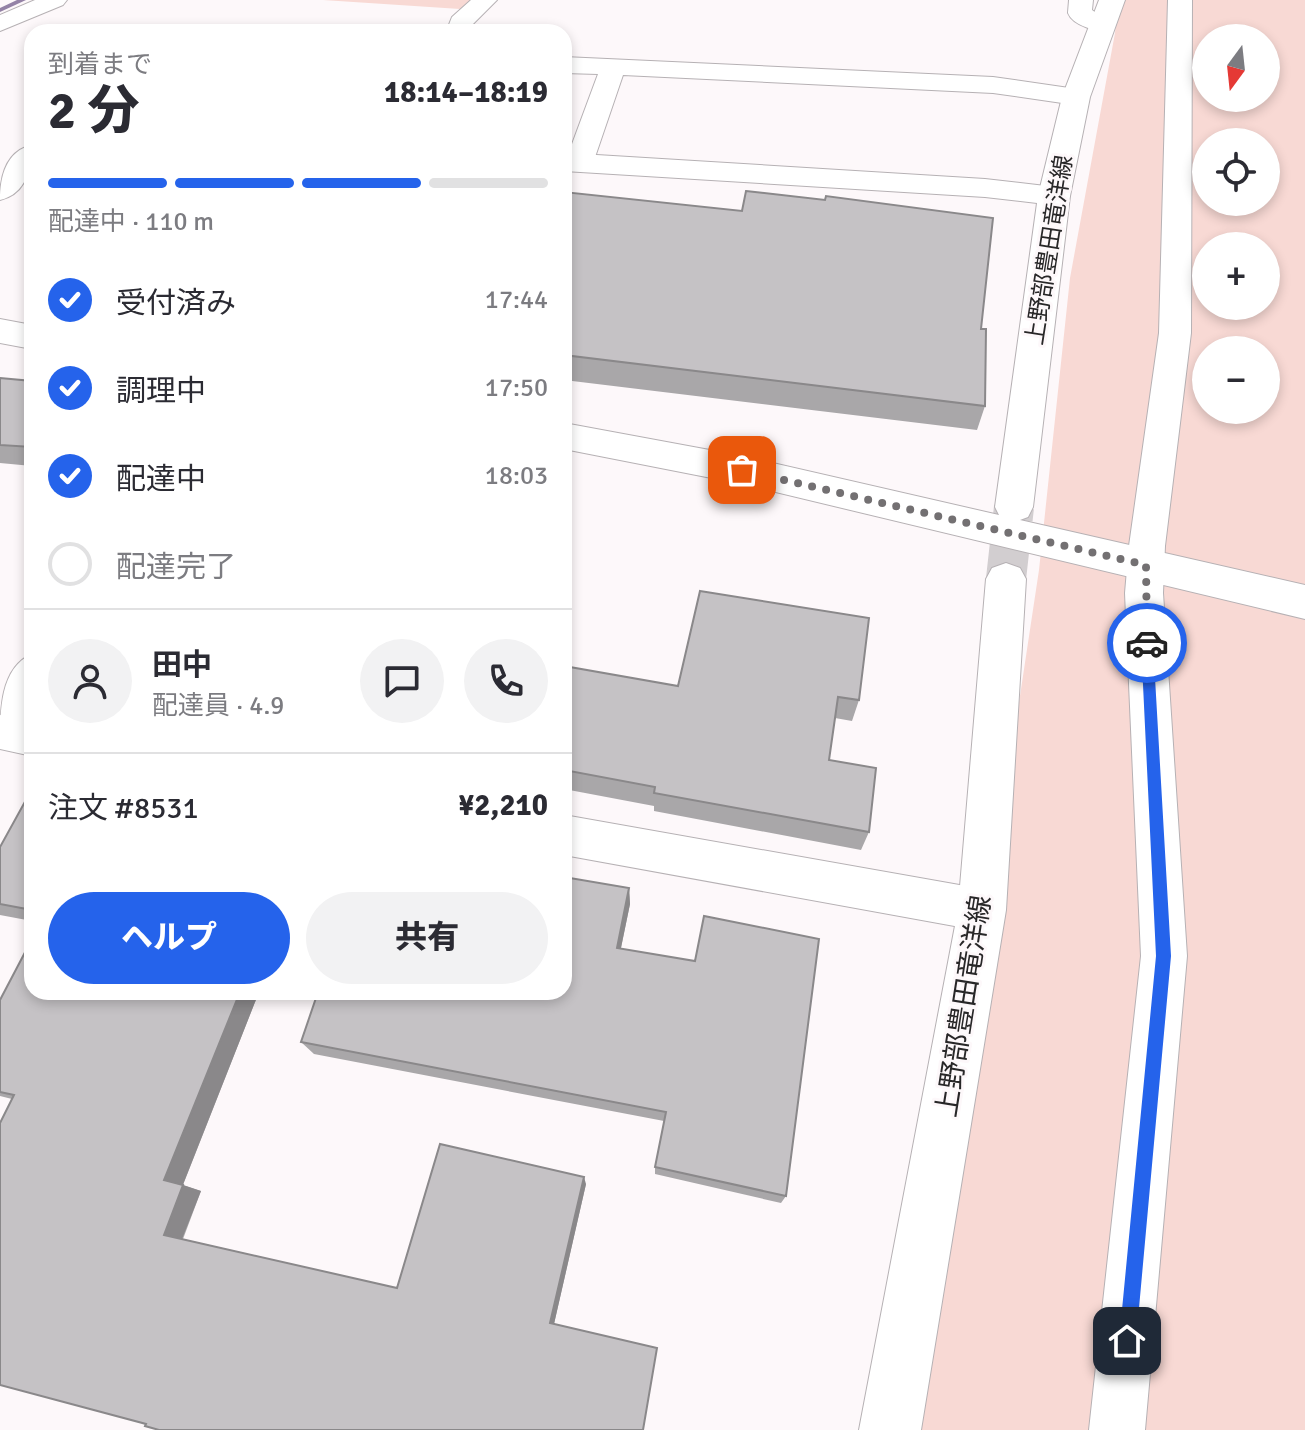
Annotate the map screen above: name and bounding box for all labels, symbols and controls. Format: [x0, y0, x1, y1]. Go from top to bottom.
north arrow [1192, 24, 1280, 112]
map controls [1192, 24, 1280, 424]
text: 到着まで [48, 49, 152, 81]
text: 18:14–18:19 [384, 74, 548, 111]
text: 2 分 [48, 79, 140, 143]
button: locate [1192, 128, 1280, 216]
street label: 上野部豊田竜洋線 [1019, 153, 1079, 347]
text: 配達中 · 110 m [48, 206, 214, 238]
button: + [1192, 232, 1280, 320]
icon: check [48, 278, 92, 322]
text: 17:44 [485, 284, 548, 316]
text: 受付済み [116, 285, 236, 322]
button: − [1192, 336, 1280, 424]
icon: check [48, 366, 92, 410]
text: 17:50 [485, 372, 548, 404]
text: 調理中 [116, 373, 206, 410]
pin [708, 436, 776, 504]
icon: bag [720, 448, 764, 492]
icon: check [48, 454, 92, 498]
text: 18:03 [485, 460, 548, 492]
text: 配達中 [116, 461, 206, 498]
text: 配達完了 [116, 549, 236, 586]
courier [1107, 603, 1187, 683]
icon: car [1125, 621, 1169, 665]
button: person [48, 639, 132, 723]
button: chat [360, 639, 444, 723]
button: phone [464, 639, 548, 723]
text: 田中 [152, 647, 212, 684]
text: 配達員 · 4.9 [152, 690, 284, 722]
text: ¥2,210 [458, 787, 548, 824]
text: 注文 #8531 [48, 790, 199, 827]
button: ヘルプ [48, 892, 290, 984]
button: 共有 [306, 892, 548, 984]
street label: 上野部豊田竜洋線 [930, 893, 998, 1119]
pin [1093, 1307, 1161, 1375]
icon: home [1105, 1319, 1149, 1363]

